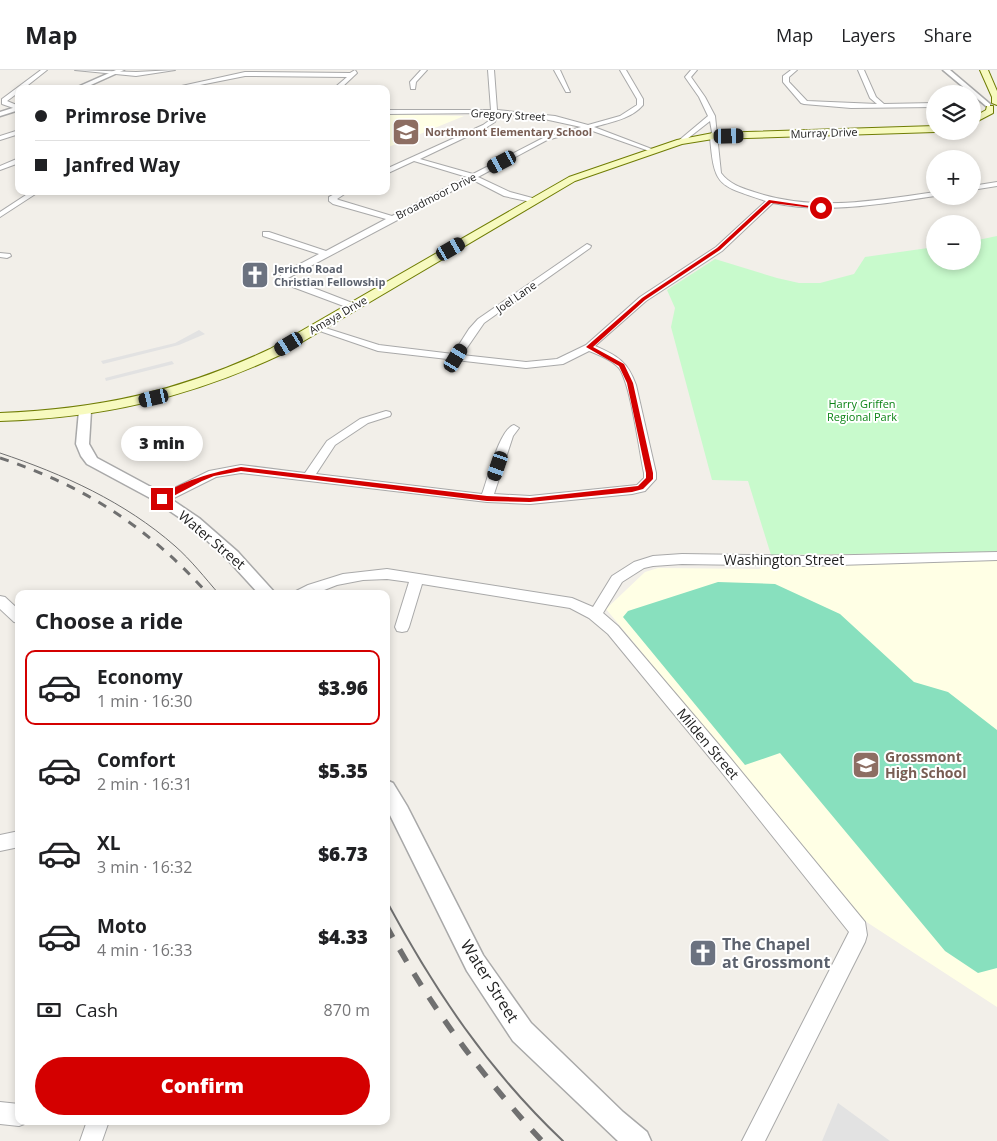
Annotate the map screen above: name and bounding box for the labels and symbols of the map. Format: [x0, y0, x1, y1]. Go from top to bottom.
street label: Gregory Street [470, 105, 546, 124]
school or university icon: Northmont Elementary School [391, 117, 421, 147]
place label: Northmont Elementary School [425, 124, 592, 139]
street label: Murray Drive [790, 124, 858, 141]
car [713, 128, 744, 144]
car [485, 148, 518, 176]
street label: Broadmoor Drive [393, 169, 479, 222]
route start [810, 197, 832, 219]
car [434, 235, 467, 263]
church icon: Jericho Road Christian Fellowship [240, 260, 270, 290]
place label: Jericho Road Christian Fellowship [273, 261, 385, 289]
street label: Joel Lane [492, 277, 539, 317]
street label: Amaya Drive [306, 292, 370, 337]
car [272, 330, 305, 358]
car [441, 341, 470, 375]
car [137, 387, 170, 409]
park label: Harry Griffen Regional Park [827, 396, 897, 424]
callout: 3 min [121, 426, 203, 462]
car [486, 449, 509, 483]
route end [151, 488, 173, 510]
street label: Water Street [175, 506, 250, 573]
street label: Washington Street [724, 550, 844, 569]
street label: Milden Street [673, 704, 744, 783]
place label: Grossmont High School [885, 747, 966, 782]
school or university icon: Grossmont High School [851, 750, 881, 780]
place label: The Chapel at Grossmont [722, 933, 831, 973]
street label: Water Street [456, 935, 524, 1027]
church icon: The Chapel at Grossmont [688, 938, 718, 968]

